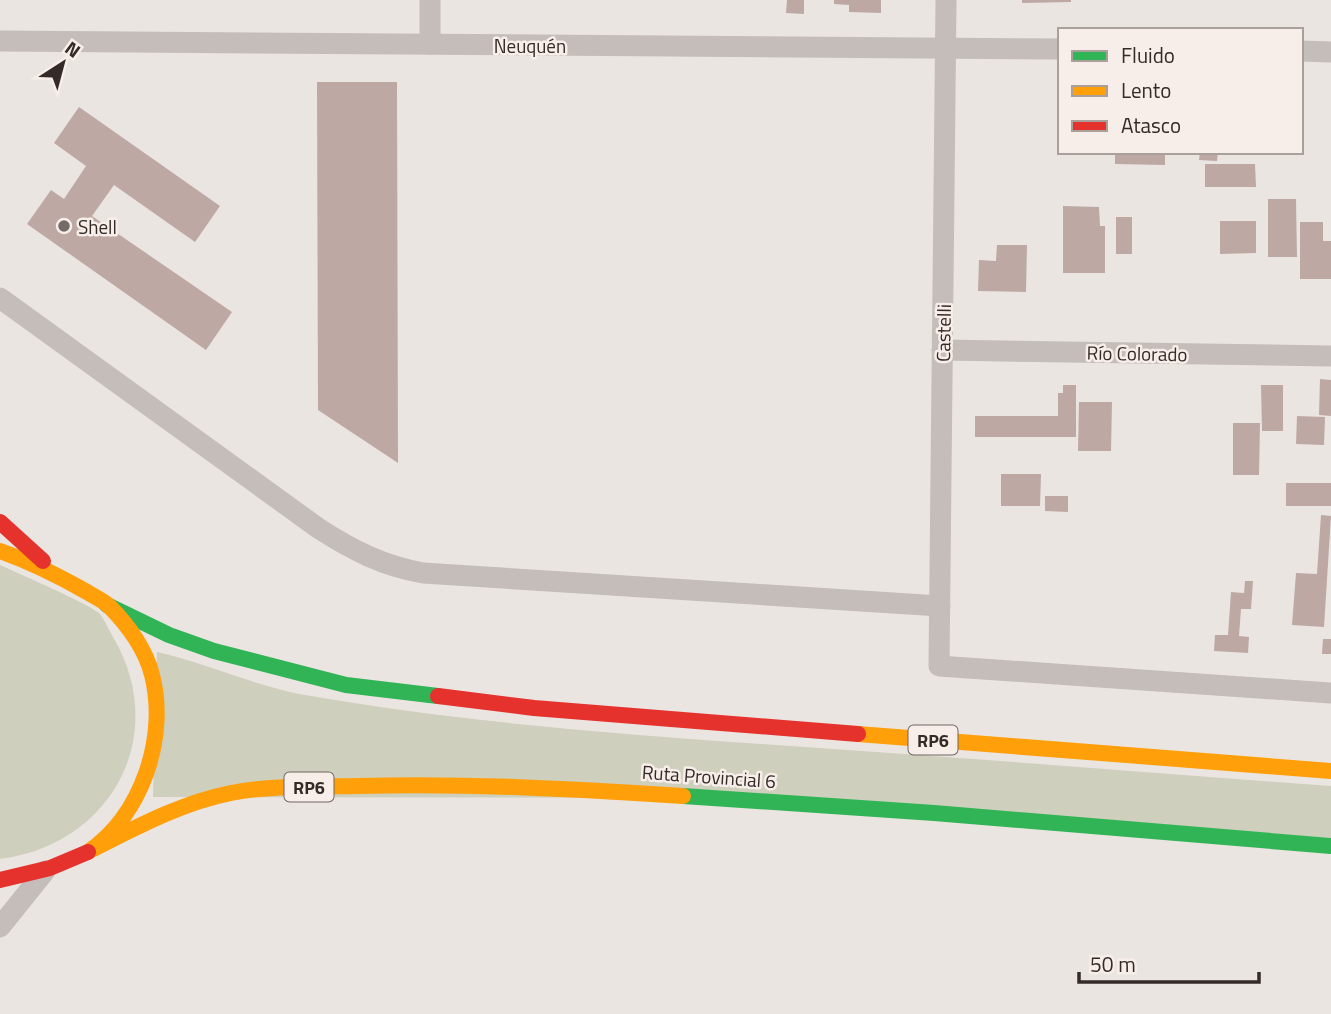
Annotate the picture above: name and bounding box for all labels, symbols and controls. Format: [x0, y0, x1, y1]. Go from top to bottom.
north arrow [28, 28, 98, 98]
legend [1058, 28, 1303, 154]
street label: Neuquén [494, 31, 566, 60]
text: N [59, 33, 87, 64]
text: Fluido [1121, 39, 1175, 71]
text: Lento [1121, 74, 1171, 106]
text: Atasco [1121, 109, 1181, 141]
place label: Shell [78, 212, 117, 241]
marker: Shell [56, 218, 72, 234]
street label: Castelli [928, 304, 958, 362]
street label: Río Colorado [1086, 338, 1188, 368]
road number: RP6 [908, 726, 958, 754]
street label: Ruta Provincial 6 [641, 757, 777, 795]
road number: RP6 [284, 772, 334, 802]
scale bar [1079, 940, 1259, 984]
text: 50 m [1090, 948, 1136, 980]

